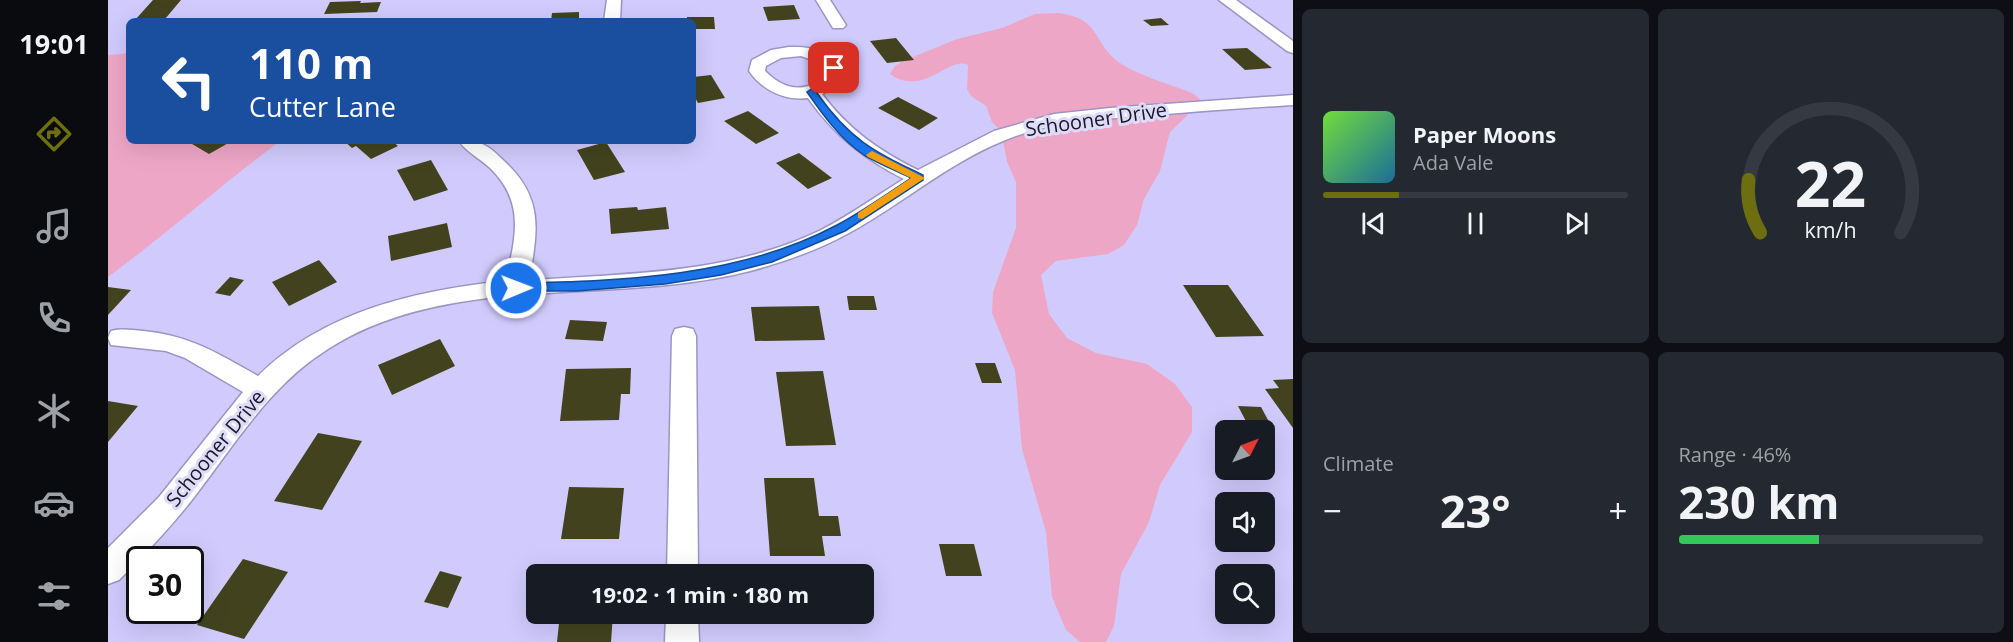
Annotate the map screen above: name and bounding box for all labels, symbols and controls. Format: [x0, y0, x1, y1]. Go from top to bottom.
text: 19:01 [19, 25, 89, 62]
text: 110 m [249, 34, 373, 91]
icon: left [150, 42, 228, 120]
pin [808, 42, 859, 93]
icon: arrive [817, 51, 850, 84]
text: Cutter Lane [249, 88, 396, 125]
street label: Schooner Drive [1023, 96, 1169, 142]
icon: directions [33, 113, 75, 155]
text: Paper Moons [1413, 119, 1556, 149]
text: 22 [1795, 140, 1866, 225]
text: Ada Vale [1413, 149, 1494, 176]
icon: music [33, 205, 75, 247]
icon: previous [1357, 207, 1390, 240]
icon: pause [1459, 207, 1492, 240]
icon: next [1560, 207, 1593, 240]
text: km/h [1805, 215, 1857, 244]
position arrow [484, 256, 548, 320]
icon: phone [33, 297, 75, 339]
street label: Schooner Drive [160, 384, 270, 512]
icon: climate [33, 390, 75, 432]
north arrow [1215, 420, 1275, 480]
map controls [1215, 420, 1275, 624]
text: Range · 46% [1679, 441, 1791, 468]
text: Climate [1323, 450, 1394, 477]
text: 230 km [1679, 471, 1839, 532]
text: 23° [1440, 480, 1511, 541]
icon: car [33, 482, 75, 524]
text: − [1323, 488, 1342, 533]
text: + [1609, 488, 1627, 533]
button: sound [1215, 492, 1275, 552]
speed limit sign: 30 [126, 546, 204, 624]
button: search [1215, 564, 1275, 624]
icon: filters [33, 575, 75, 617]
text: 19:02 · 1 min · 180 m [591, 579, 809, 609]

